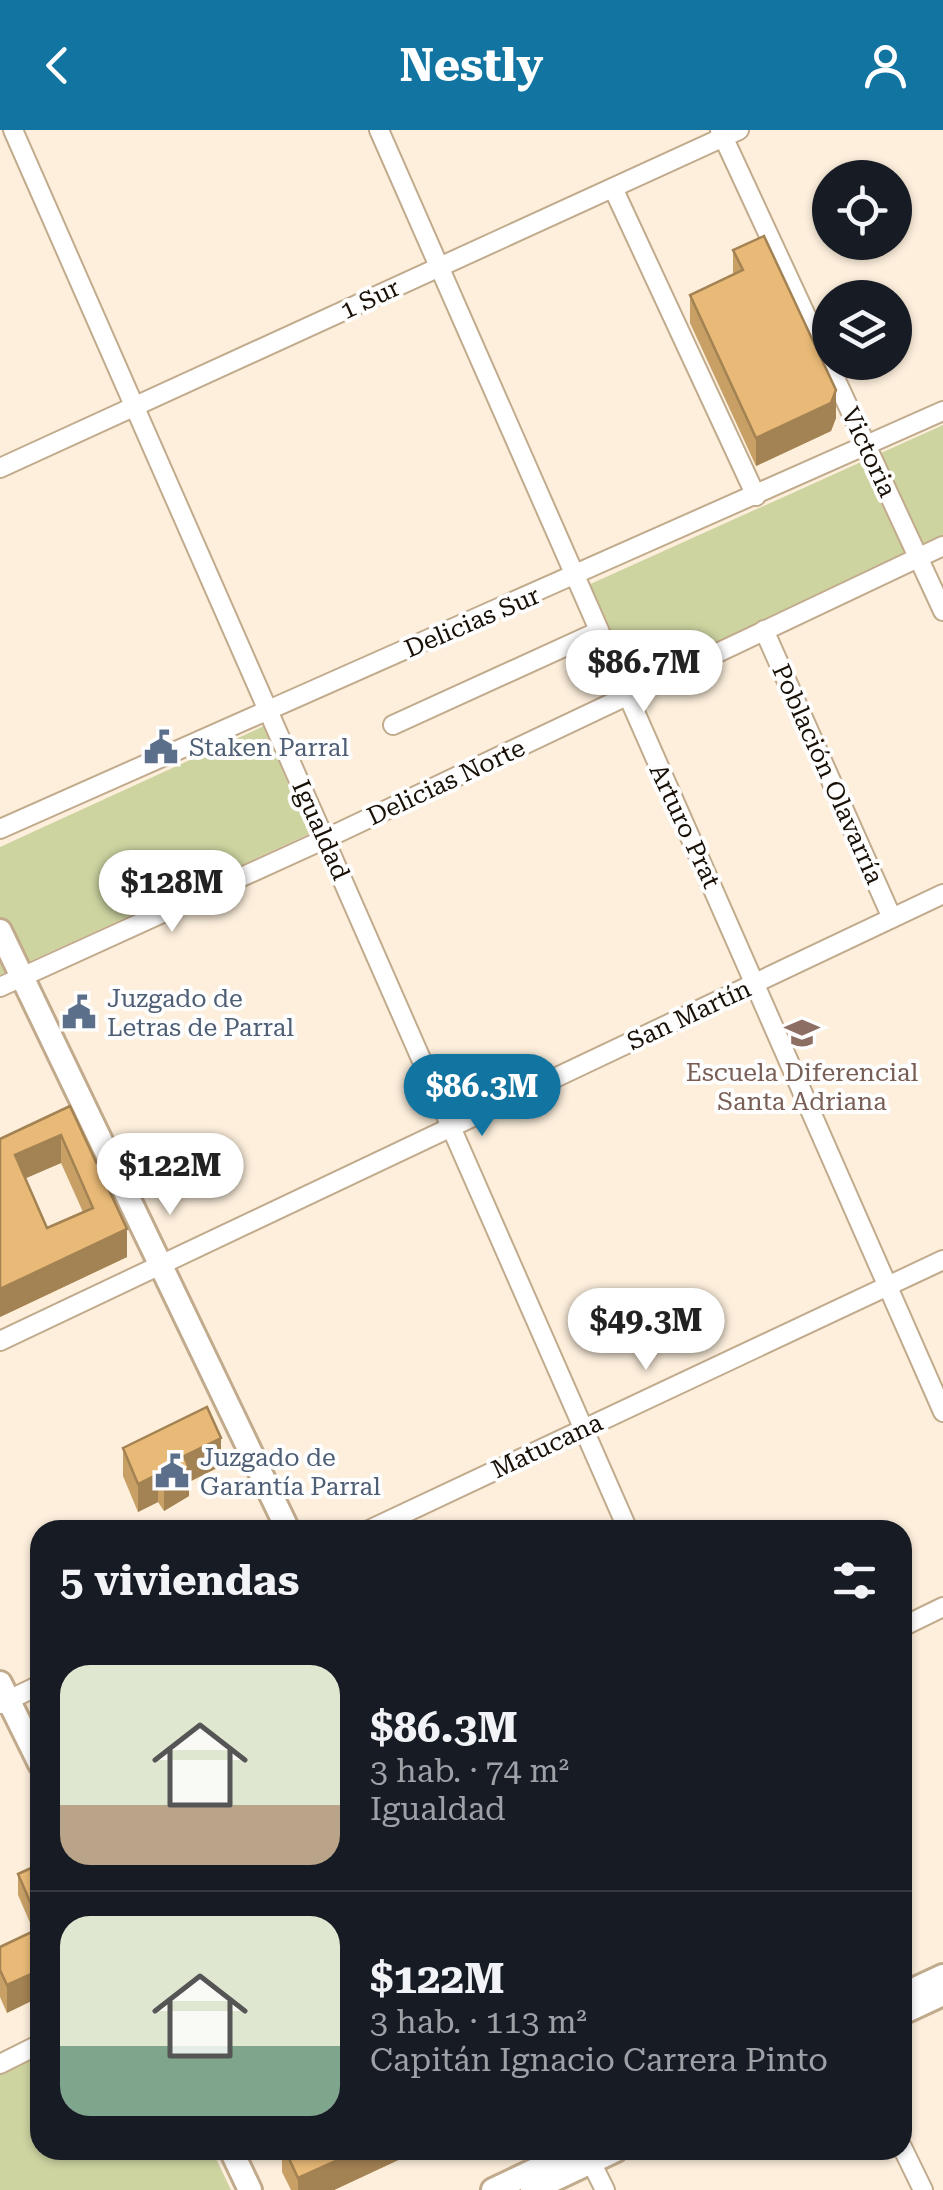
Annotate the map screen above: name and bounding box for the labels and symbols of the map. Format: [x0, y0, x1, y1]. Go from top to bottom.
street label: 1 Sur [336, 273, 404, 325]
street label: Victoria [836, 403, 903, 502]
street label: Delicias Sur [400, 581, 544, 663]
pin: $86.7M [563, 630, 725, 715]
street label: Población Olavarría [766, 659, 890, 889]
public building icon: Staken Parral [142, 728, 180, 766]
place label: Staken Parral [189, 733, 349, 762]
street label: Delicias Norte [362, 733, 530, 831]
street label: Arturo Prat [644, 759, 726, 893]
street label: Igualdad [286, 776, 356, 884]
pin: $128M [102, 850, 242, 935]
street label: San Martín [623, 974, 755, 1056]
place label: Juzgado de Letras de Parral [107, 984, 294, 1042]
public building icon: Juzgado de Letras de Parral [60, 993, 98, 1031]
school or university icon: Escuela Diferencial Santa Adriana [783, 1014, 821, 1052]
pin: $86.3M [401, 1054, 563, 1139]
place label: Escuela Diferencial Santa Adriana [686, 1058, 918, 1116]
pin: $122M [100, 1133, 240, 1218]
pin: $49.3M [565, 1288, 727, 1373]
street label: Matucana [487, 1408, 607, 1484]
place label: Juzgado de Garantía Parral [200, 1443, 381, 1501]
public building icon: Juzgado de Garantía Parral [153, 1452, 191, 1490]

